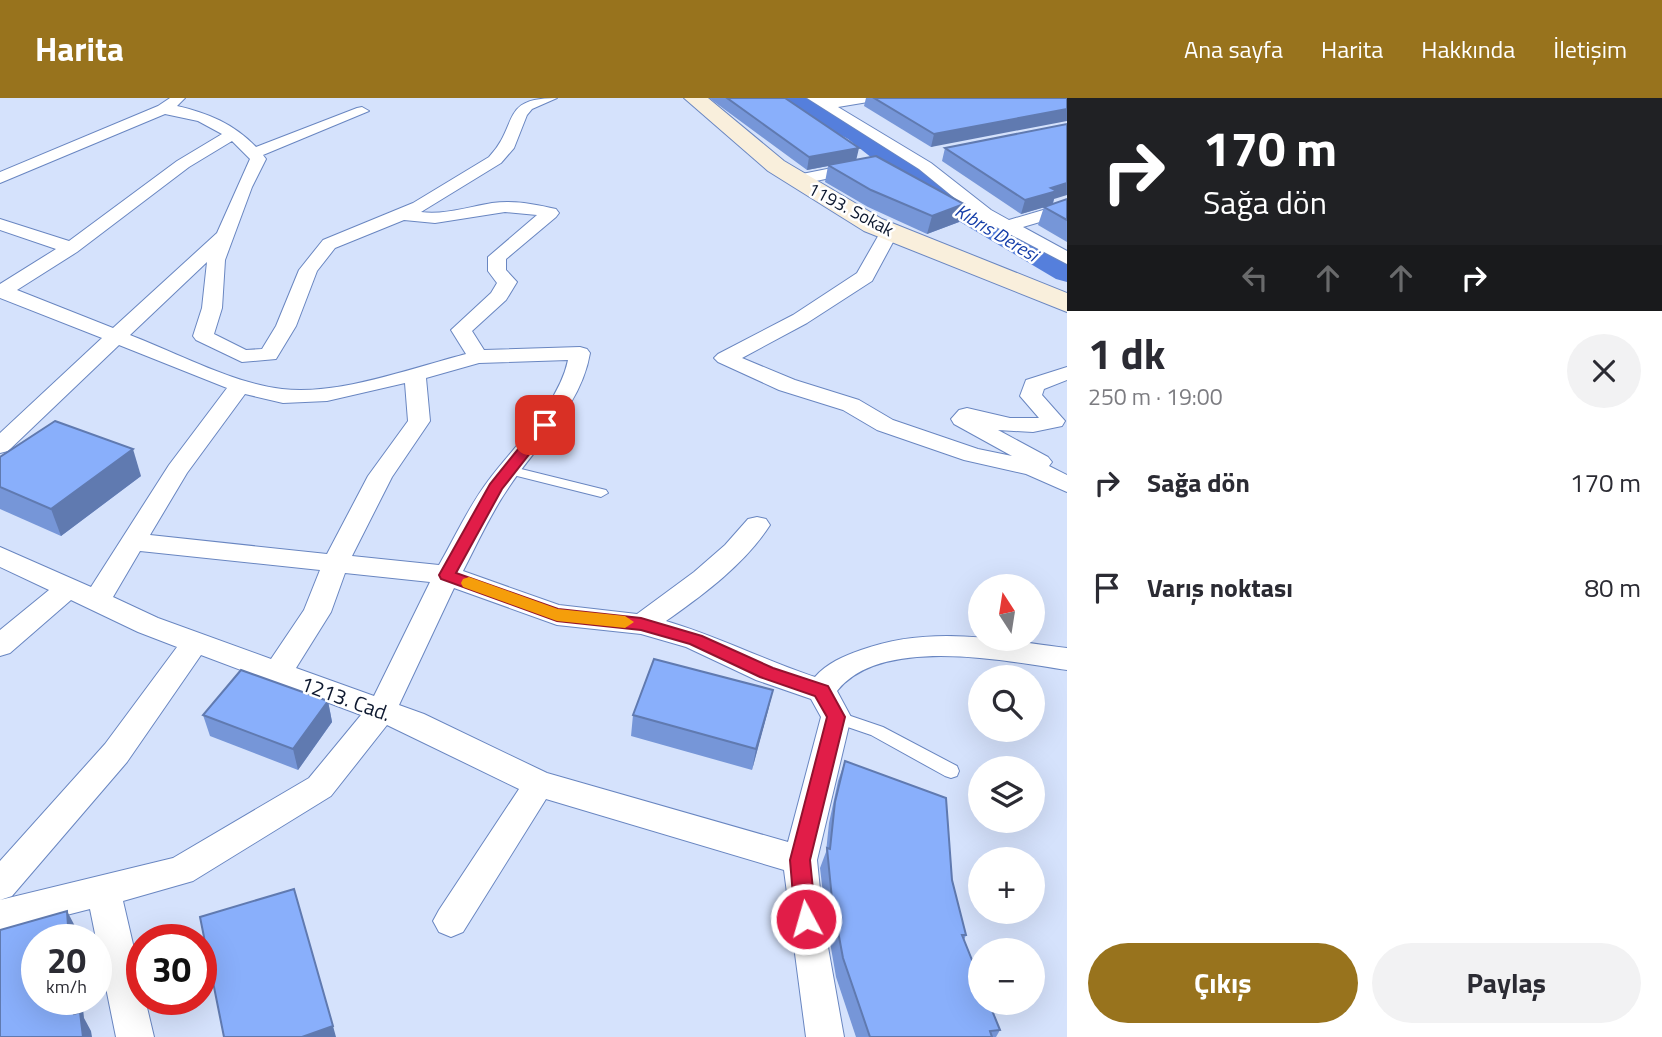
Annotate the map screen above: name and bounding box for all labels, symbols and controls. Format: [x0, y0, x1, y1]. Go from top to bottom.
text: Harita [35, 24, 124, 74]
text: Ana sayfa [1184, 31, 1283, 67]
text: Harita [1321, 31, 1383, 67]
text: Hakkında [1421, 31, 1515, 67]
text: İletişim [1553, 31, 1627, 67]
text: 170 m [1203, 110, 1337, 185]
icon: right [1088, 126, 1179, 217]
street label: 1193. Sokak [803, 175, 899, 243]
text: Sağa dön [1203, 178, 1327, 226]
water label: Kıbrıs Deresi [950, 196, 1046, 269]
icon: left [1236, 259, 1274, 297]
icon: ahead [1309, 259, 1347, 297]
icon: ahead [1382, 259, 1420, 297]
icon: right [1455, 259, 1493, 297]
text: 1 dk [1088, 321, 1165, 385]
button: close [1567, 334, 1641, 408]
text: 250 m · 19:00 [1088, 379, 1223, 414]
pin [515, 395, 575, 455]
icon: arrive [526, 406, 564, 444]
text: Sağa dön [1147, 463, 1250, 502]
text: 170 m [1570, 463, 1641, 502]
icon: right [1088, 464, 1126, 502]
text: Varış noktası [1147, 568, 1293, 607]
text: 80 m [1584, 568, 1641, 607]
icon: arrive [1088, 569, 1126, 607]
north arrow [968, 574, 1045, 651]
map controls [968, 574, 1045, 1015]
button: search [968, 665, 1045, 742]
street label: 1213. Cad. [296, 667, 396, 729]
button: layers [968, 756, 1045, 833]
button: + [968, 847, 1045, 924]
position arrow [769, 882, 843, 956]
speed limit sign: 30 [126, 924, 217, 1015]
text: 20 [47, 933, 86, 987]
button: − [968, 938, 1045, 1015]
button: Çıkış [1088, 943, 1358, 1023]
button: Paylaş [1372, 943, 1641, 1023]
text: km/h [46, 973, 87, 1000]

